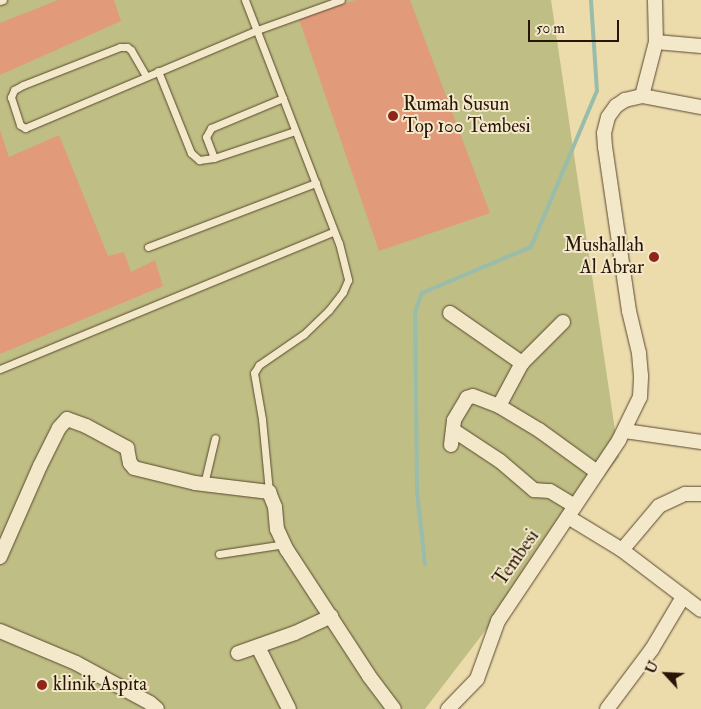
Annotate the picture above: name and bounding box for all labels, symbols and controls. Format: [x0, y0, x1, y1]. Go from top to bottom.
scale bar [531, 10, 622, 42]
text: 50 m [536, 19, 565, 38]
place label: Rumah Susun Top 100 Tembesi [403, 94, 531, 138]
marker: Rumah Susun Top 100 Tembesi [387, 110, 399, 122]
place label: Mushallah Al Abrar [564, 235, 644, 279]
marker: Mushallah Al Abrar [648, 251, 660, 263]
street label: Tembesi [490, 526, 544, 590]
north arrow [641, 649, 691, 699]
text: U [642, 659, 662, 676]
place label: klinik Aspita [53, 674, 147, 696]
marker: klinik Aspita [35, 678, 49, 692]

